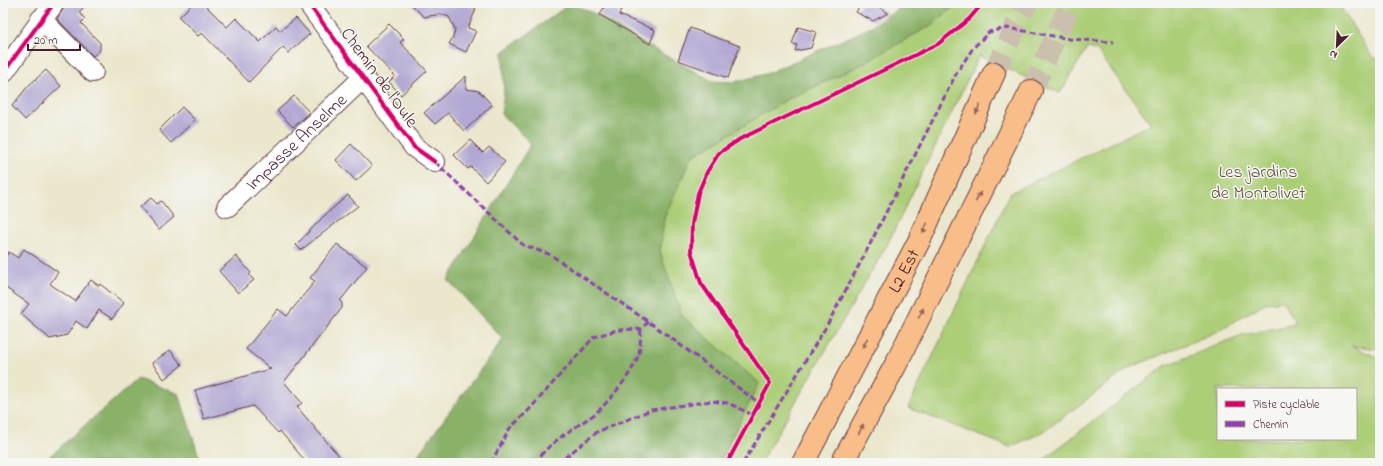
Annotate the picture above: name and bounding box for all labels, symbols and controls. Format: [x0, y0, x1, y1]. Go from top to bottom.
street label: Chemin de l'Oule [333, 23, 424, 134]
scale bar [28, 26, 80, 52]
north arrow [1317, 26, 1357, 66]
text: 20 m [34, 32, 57, 50]
text: N [1327, 45, 1340, 63]
street label: Impasse Anselme [241, 88, 354, 198]
one-way arrow [975, 103, 981, 115]
park label: Les jardins de Montolivet [1211, 160, 1305, 207]
one-way arrow [975, 191, 981, 203]
one-way arrow [922, 222, 928, 233]
street label: L2 Est [883, 245, 928, 298]
one-way arrow [917, 308, 924, 319]
one-way arrow [862, 338, 869, 349]
legend [1217, 388, 1357, 440]
text: Piste cyclable [1253, 396, 1320, 415]
text: Chemin [1253, 416, 1288, 434]
one-way arrow [857, 423, 864, 435]

